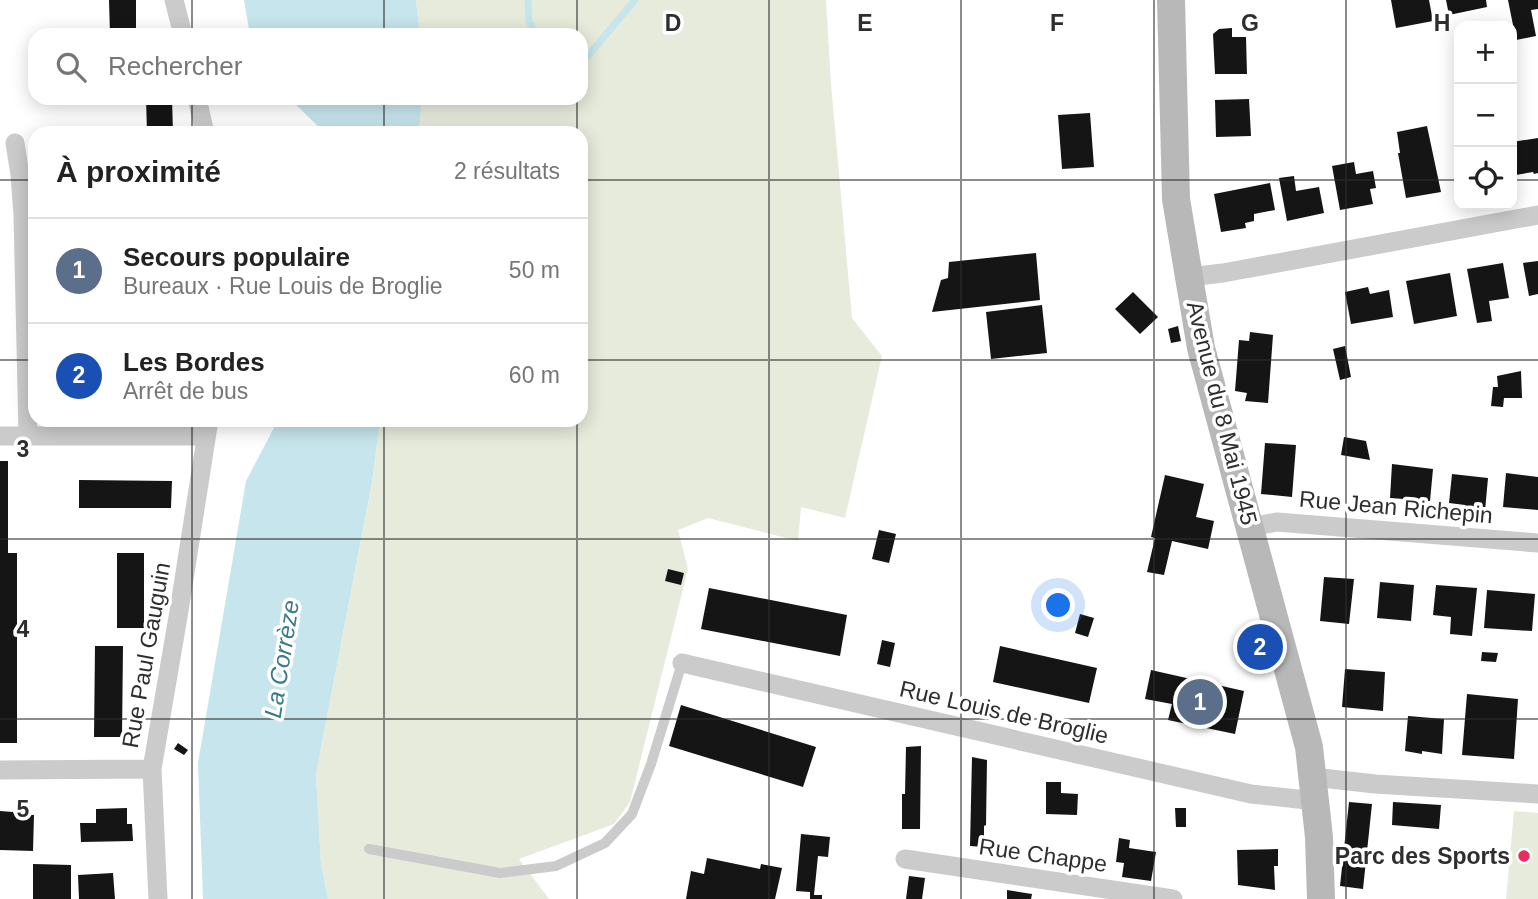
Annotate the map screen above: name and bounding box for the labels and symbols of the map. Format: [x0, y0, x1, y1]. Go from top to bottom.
text: D [665, 10, 681, 36]
text: E [857, 10, 873, 36]
text: F [1050, 10, 1064, 36]
text: G [1241, 10, 1259, 36]
text: H [1434, 10, 1450, 36]
street label: Avenue du 8 Mai 1945 [1182, 298, 1262, 528]
text: 3 [17, 436, 29, 462]
street label: Rue Jean Richepin [1298, 486, 1494, 528]
street label: Rue Paul Gauguin [117, 560, 175, 750]
your location [1041, 588, 1075, 622]
water label: La Corrèze [259, 598, 304, 720]
text: 4 [17, 616, 30, 642]
pin: 2 [1237, 621, 1283, 673]
street label: Rue Louis de Broglie [897, 675, 1111, 749]
pin: 1 [1177, 676, 1223, 728]
text: 5 [17, 796, 30, 822]
street label: Rue Chappe [977, 833, 1109, 877]
place label: Parc des Sports [1335, 843, 1510, 869]
marker: Parc des Sports [1516, 848, 1532, 864]

